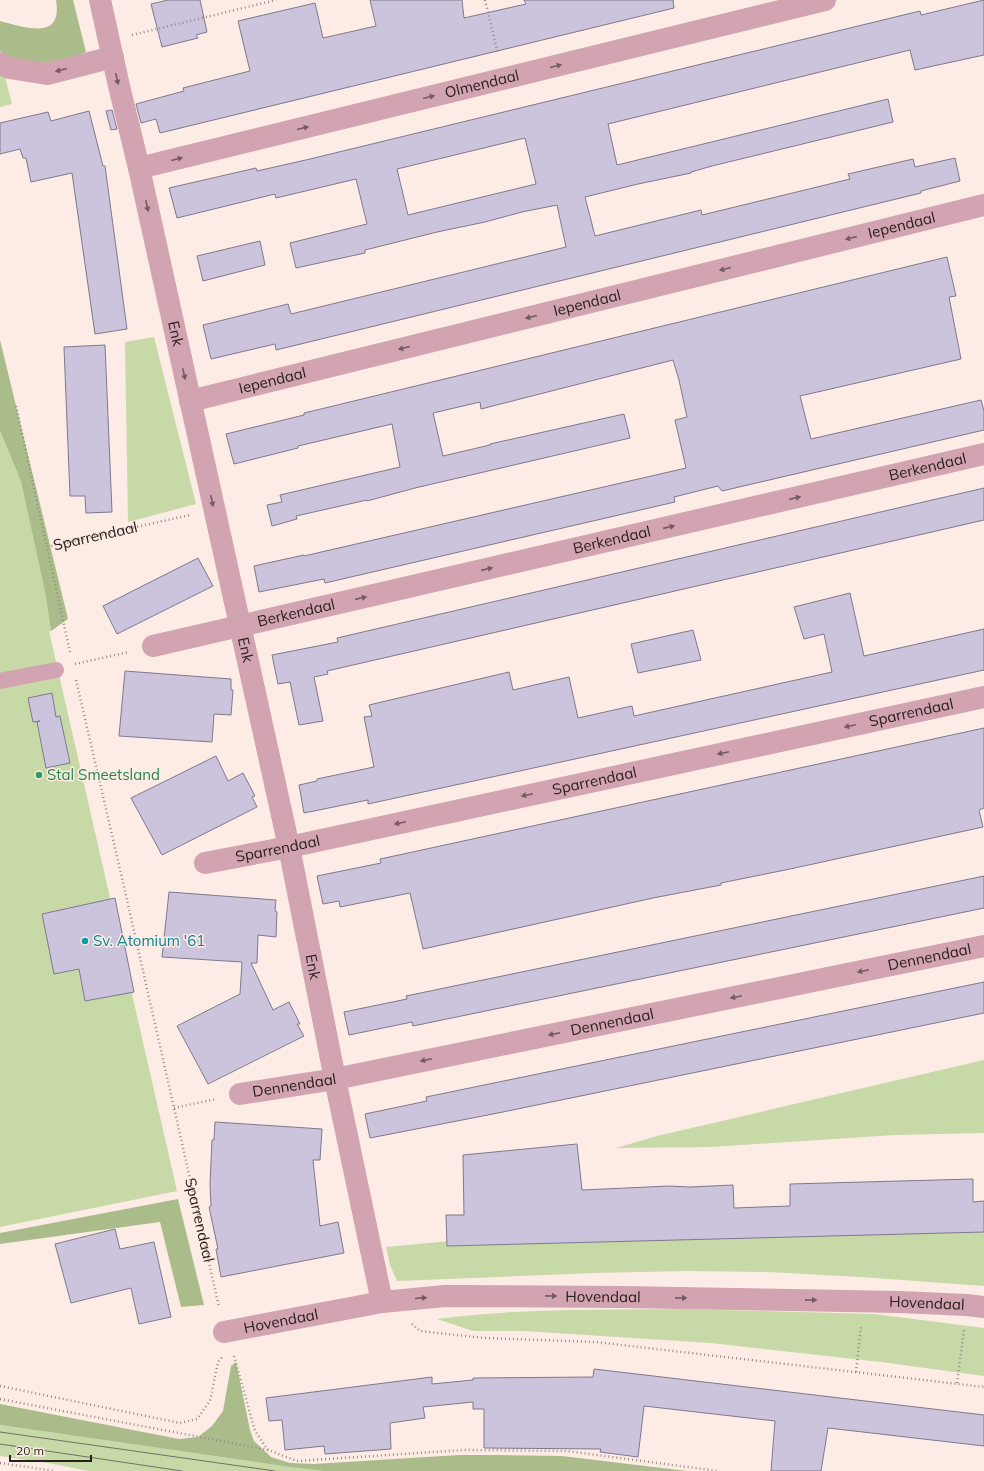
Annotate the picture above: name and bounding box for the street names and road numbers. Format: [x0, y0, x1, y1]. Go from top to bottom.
street label: Olmendaal [443, 65, 521, 102]
street label: Iependaal [866, 207, 937, 242]
street label: Iependaal [551, 285, 623, 320]
street label: Enk [164, 319, 188, 348]
street label: Iependaal [237, 363, 308, 398]
street label: Berkendaal [887, 448, 968, 485]
street label: Sparrendaal [51, 517, 139, 554]
street label: Berkendaal [571, 521, 652, 558]
street label: Berkendaal [256, 594, 337, 631]
street label: Enk [234, 635, 258, 664]
street label: Sparrendaal [867, 694, 955, 731]
street label: Sparrendaal [550, 762, 638, 799]
street label: Sparrendaal [234, 831, 322, 866]
street label: Dennendaal [886, 939, 973, 974]
street label: Enk [301, 952, 325, 981]
street label: Dennendaal [569, 1004, 655, 1040]
street label: Dennendaal [251, 1069, 338, 1101]
street label: Sparrendaal [181, 1176, 219, 1264]
street label: Hovendaal [565, 1287, 641, 1306]
street label: Hovendaal [889, 1292, 965, 1314]
street label: Hovendaal [242, 1304, 320, 1337]

